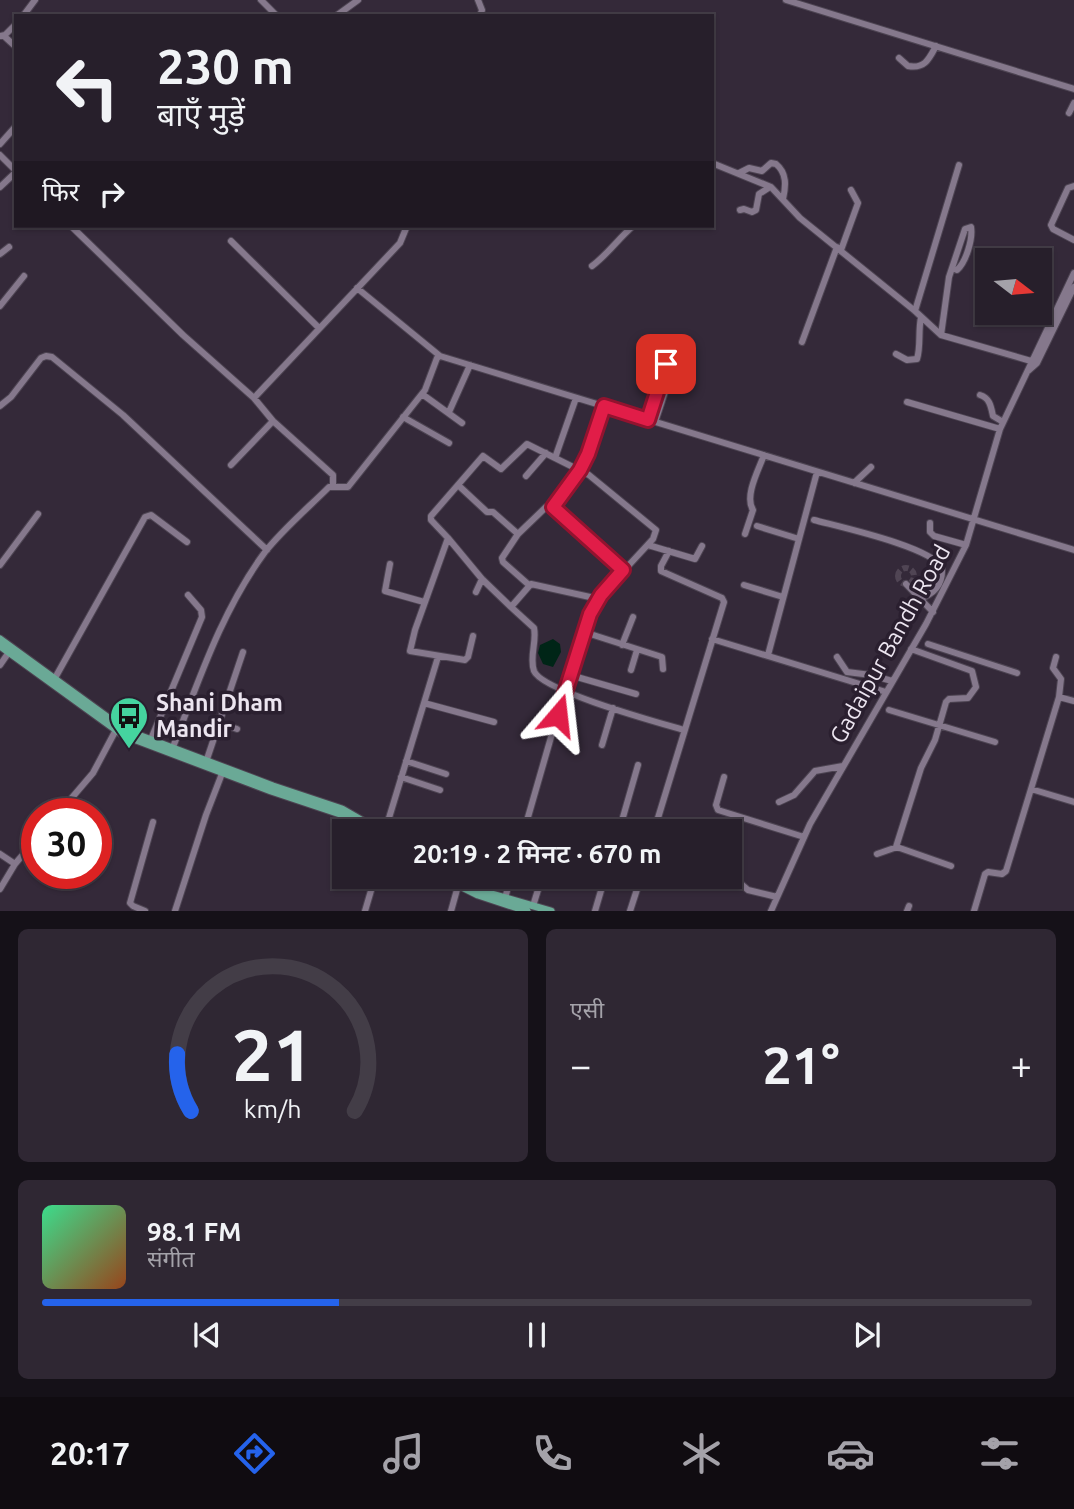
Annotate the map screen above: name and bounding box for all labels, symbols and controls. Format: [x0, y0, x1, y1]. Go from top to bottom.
text: 230 m [157, 38, 294, 93]
icon: left [42, 42, 133, 133]
text: बाएँ मुड़ें [157, 96, 245, 132]
icon: right [93, 175, 131, 213]
text: फिर [42, 177, 79, 206]
north arrow [975, 248, 1052, 326]
map controls [975, 248, 1052, 325]
pin [636, 334, 696, 394]
icon: arrive [647, 345, 685, 383]
street label: Gadaipur Bandh Road [825, 540, 955, 747]
position arrow [521, 678, 595, 752]
place label: Shani Dham Mandir [156, 690, 283, 741]
bus stop icon: Shani Dham Mandir [108, 695, 150, 750]
speed limit sign: 30 [21, 798, 112, 889]
text: 20:19 · 2 मिनट · 670 m [413, 839, 661, 868]
text: एसी [570, 997, 604, 1022]
text: 21 [232, 1014, 314, 1096]
text: 21° [762, 1036, 840, 1094]
text: − [570, 1044, 591, 1086]
text: + [1011, 1044, 1032, 1086]
text: km/h [244, 1095, 302, 1123]
text: 98.1 FM [147, 1217, 241, 1246]
text: संगीत [147, 1246, 195, 1271]
icon: previous [188, 1316, 226, 1354]
icon: pause [518, 1316, 556, 1354]
icon: next [848, 1316, 886, 1354]
icon: directions [230, 1429, 279, 1478]
icon: music [379, 1429, 428, 1478]
icon: phone [528, 1429, 577, 1478]
icon: climate [677, 1429, 726, 1478]
icon: car [826, 1429, 875, 1478]
icon: filters [975, 1429, 1024, 1478]
text: 20:17 [50, 1435, 130, 1471]

